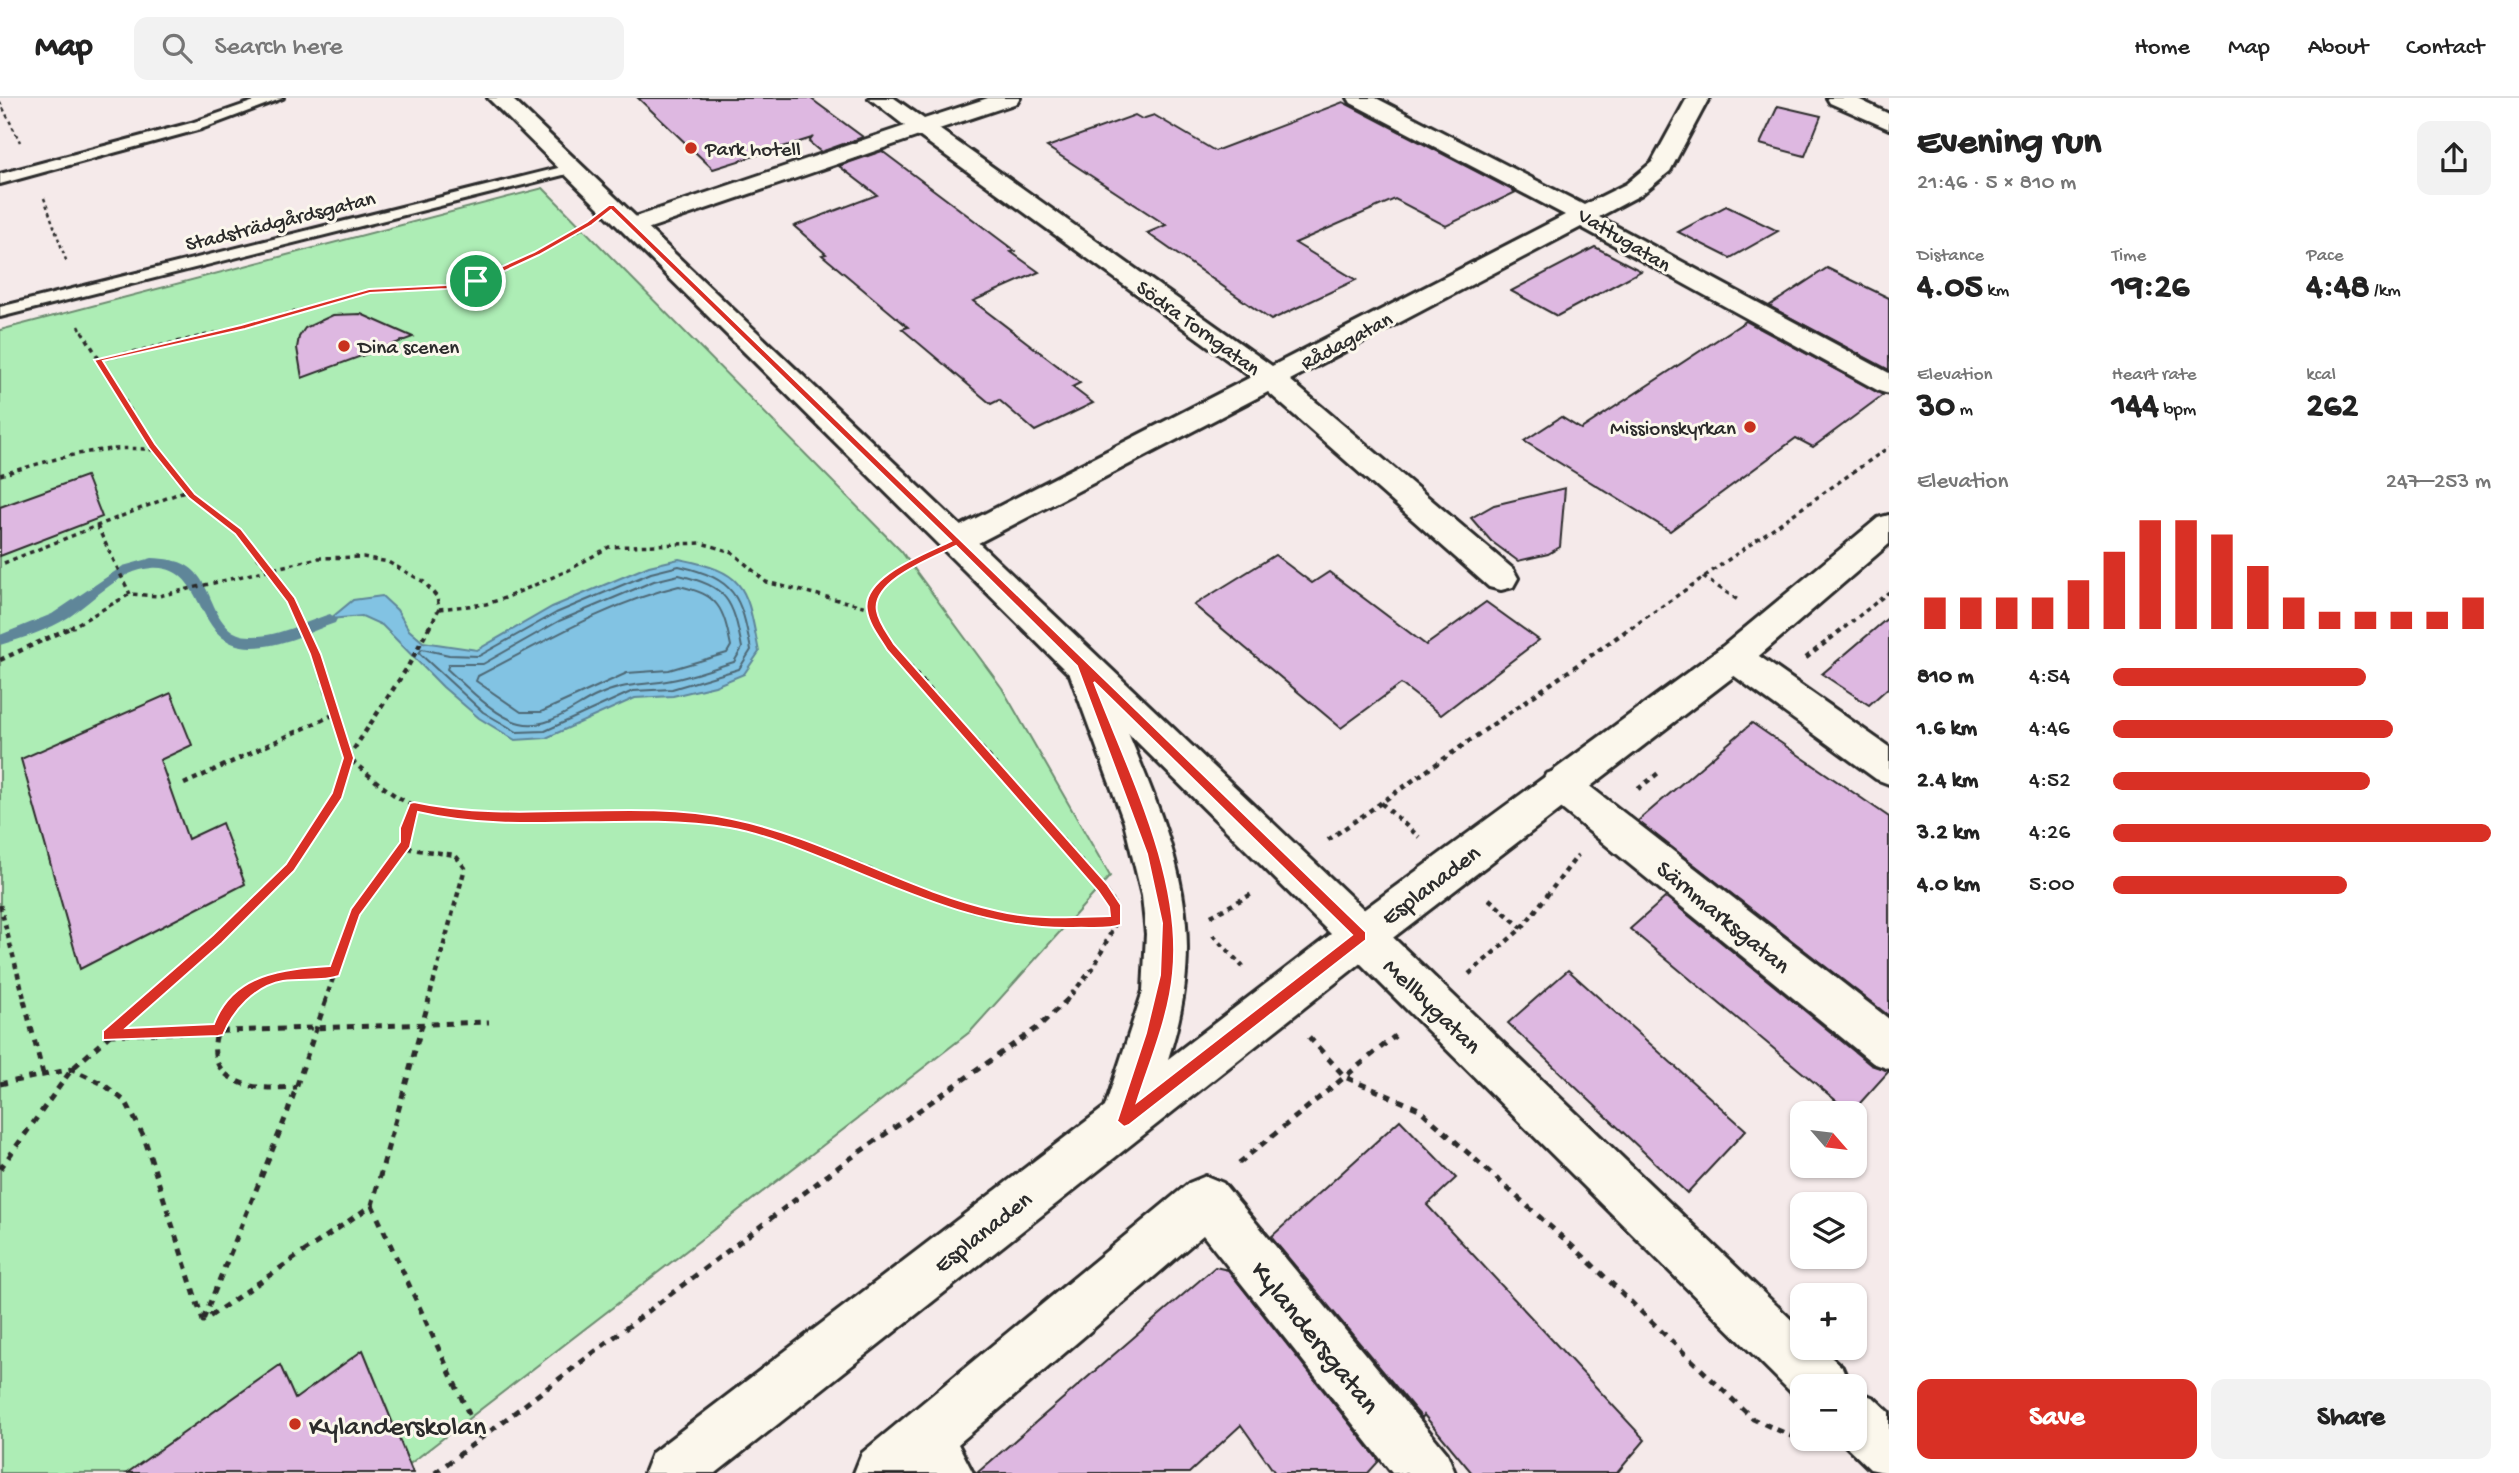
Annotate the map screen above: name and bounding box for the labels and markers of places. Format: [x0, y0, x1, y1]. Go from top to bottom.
place label: Park hotell [704, 139, 801, 164]
marker: Park hotell [683, 140, 699, 156]
pin [446, 251, 506, 311]
place label: Dina scenen [356, 337, 459, 362]
marker: Dina scenen [336, 338, 352, 354]
place label: Missionskyrkan [1610, 418, 1736, 443]
marker: Missionskyrkan [1742, 419, 1758, 435]
place label: Kylanderskolan [309, 1412, 487, 1445]
marker: Kylanderskolan [287, 1416, 303, 1432]

